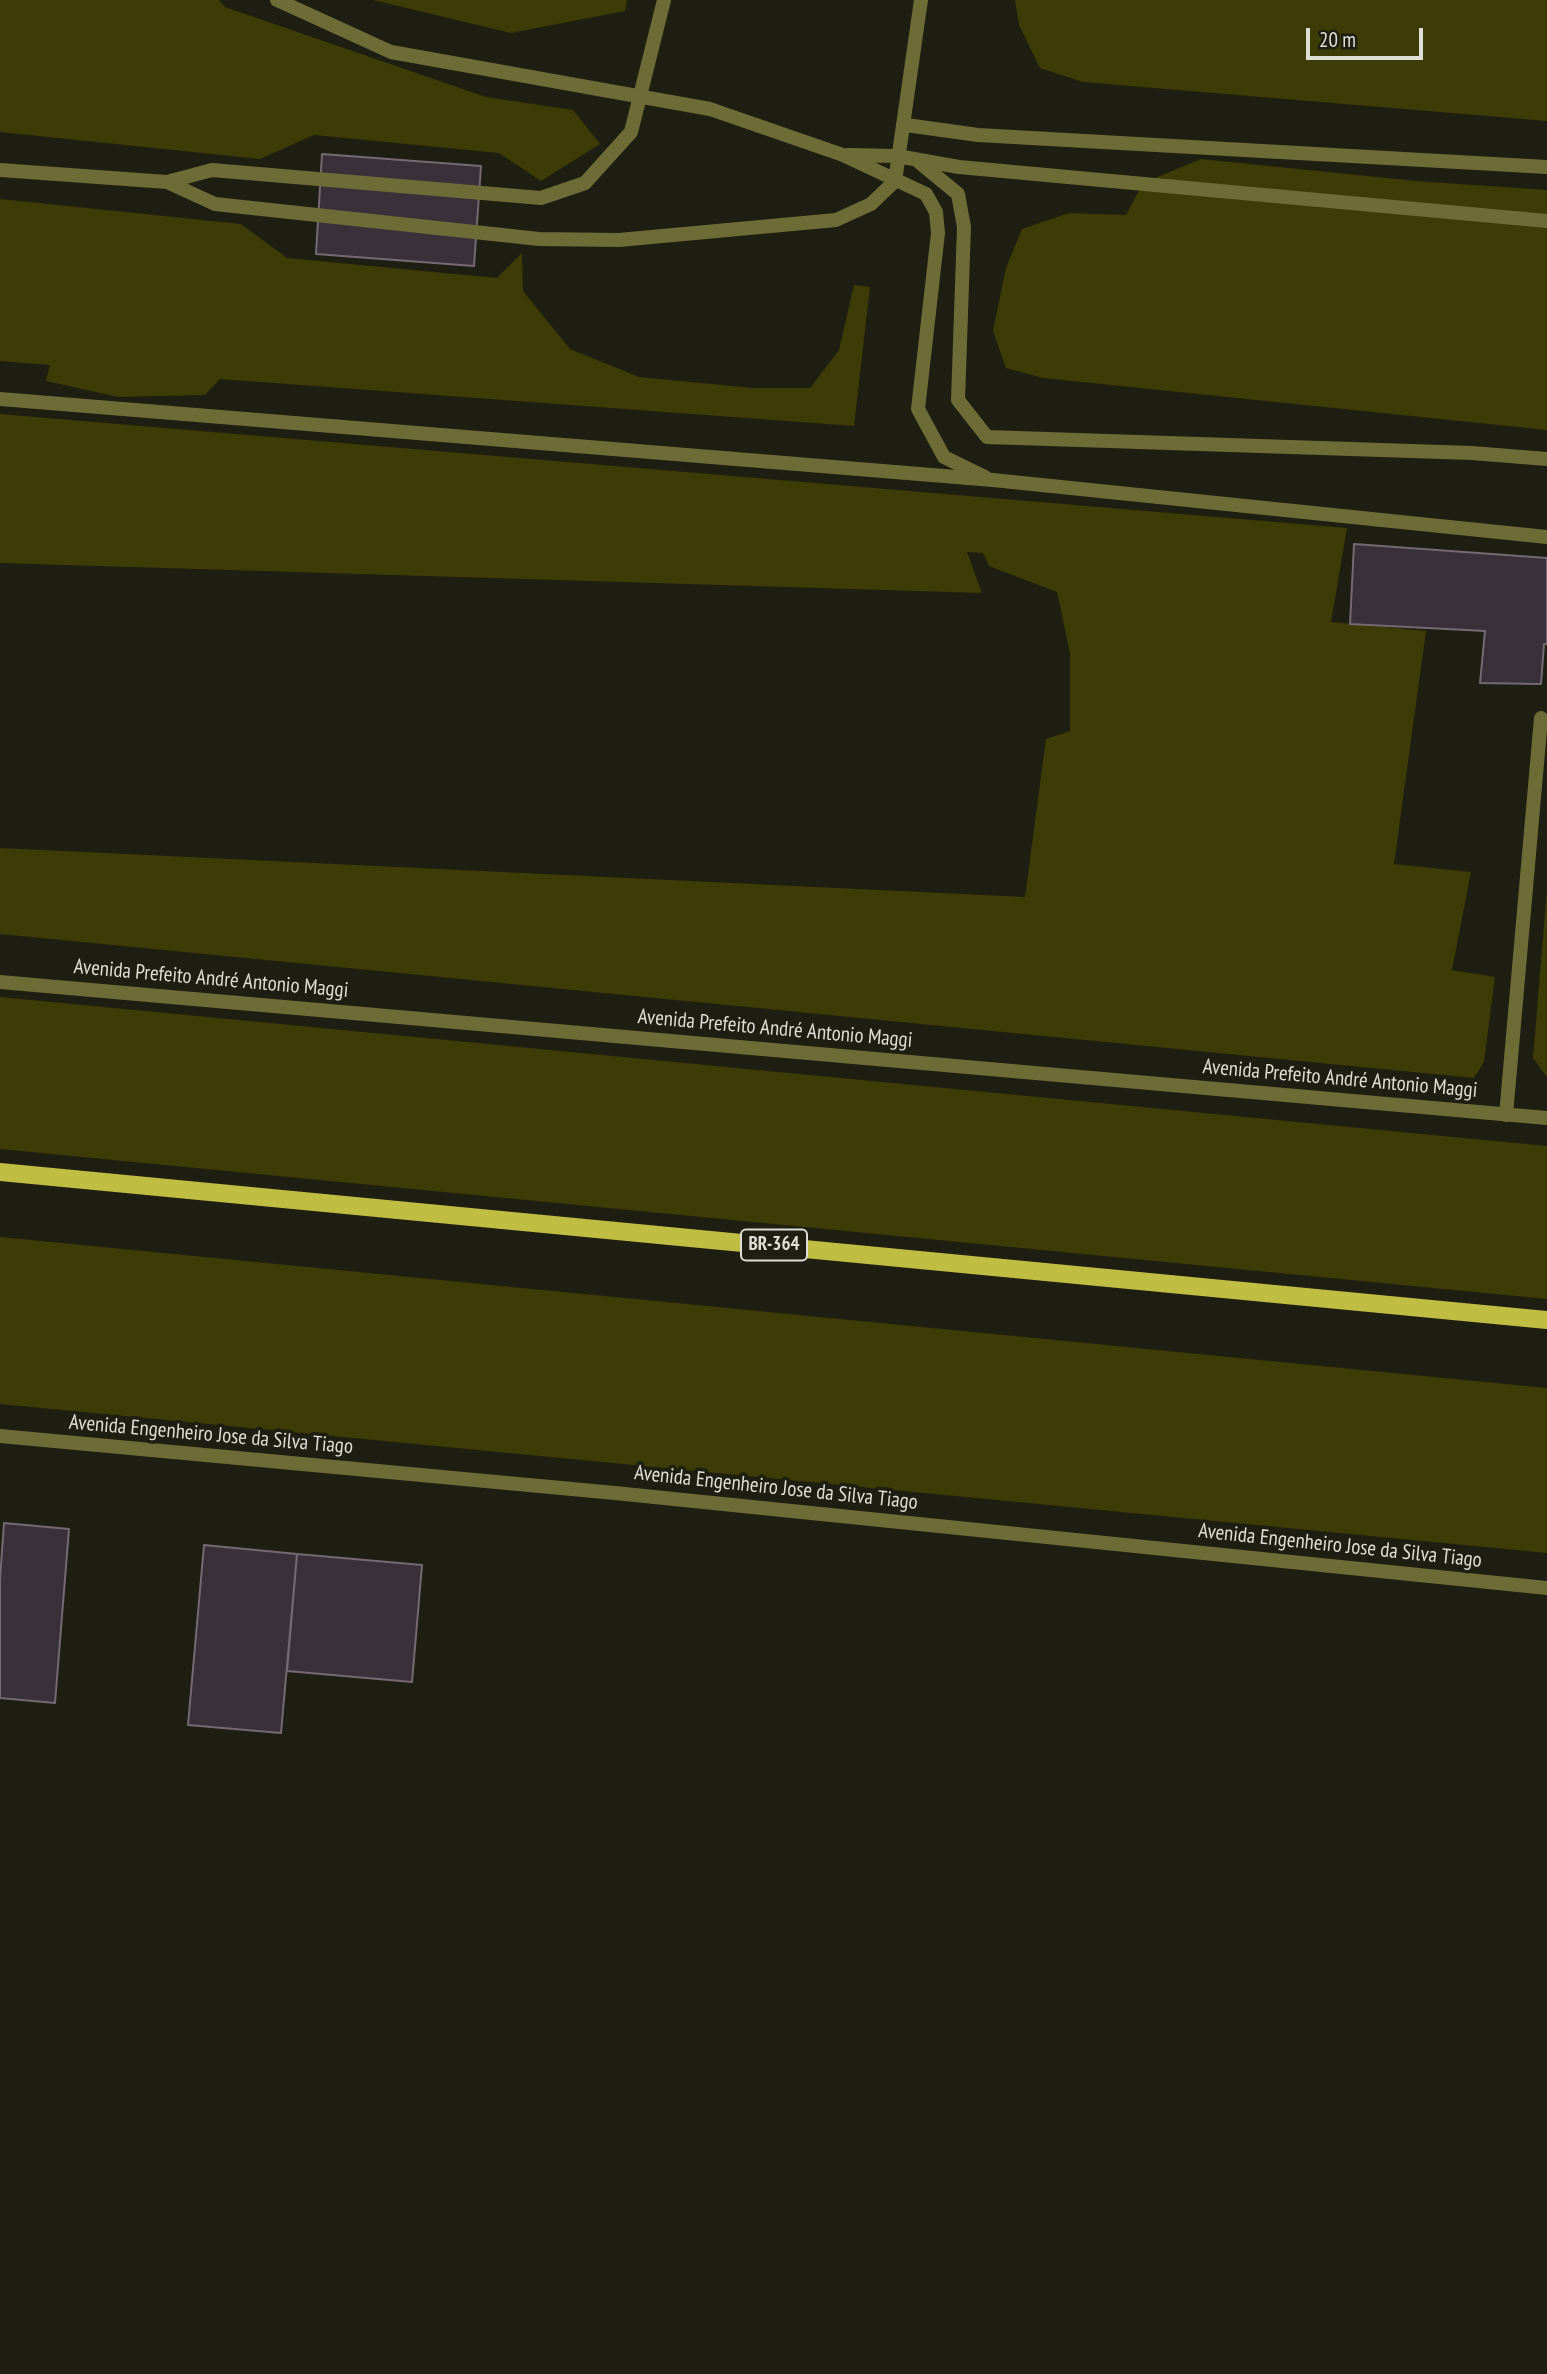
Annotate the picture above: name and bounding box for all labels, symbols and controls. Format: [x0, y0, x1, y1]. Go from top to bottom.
scale bar [1309, 14, 1426, 58]
text: 20 m [1319, 26, 1356, 53]
street label: Avenida Prefeito André Antonio Maggi [73, 954, 349, 1004]
street label: Avenida Prefeito André Antonio Maggi [637, 1004, 913, 1054]
street label: Avenida Prefeito André Antonio Maggi [1202, 1054, 1478, 1104]
road number: BR-364 [741, 1230, 807, 1260]
street label: Avenida Engenheiro Jose da Silva Tiago [68, 1410, 354, 1460]
street label: Avenida Engenheiro Jose da Silva Tiago [633, 1461, 919, 1515]
street label: Avenida Engenheiro Jose da Silva Tiago [1197, 1519, 1483, 1573]

